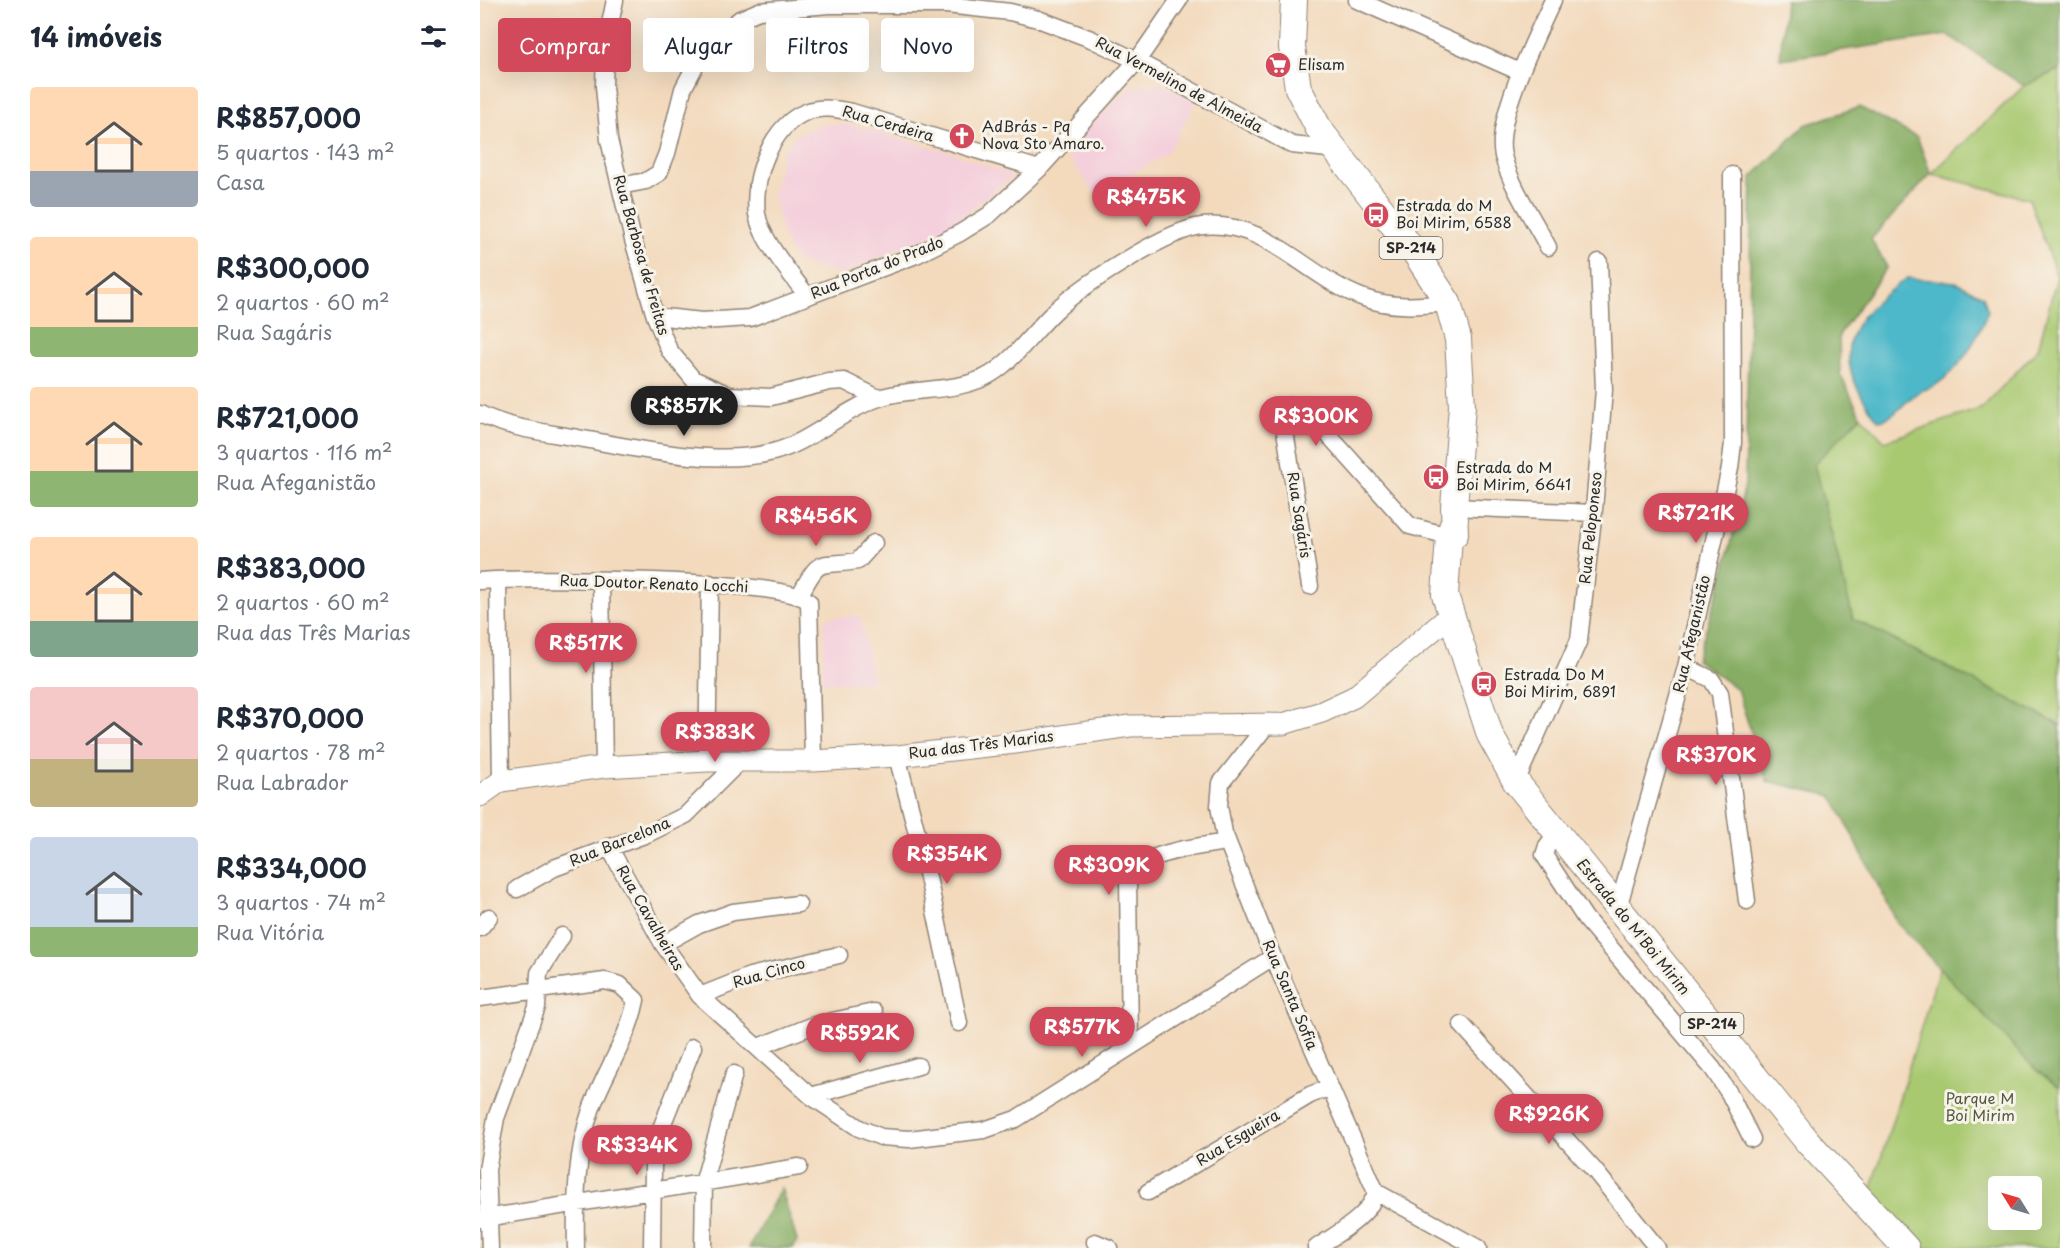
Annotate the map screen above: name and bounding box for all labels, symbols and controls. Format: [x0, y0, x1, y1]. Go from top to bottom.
text: 14 imóveis [30, 17, 162, 56]
chip: Comprar [498, 18, 631, 72]
chip: Alugar [643, 18, 754, 72]
chip: Filtros [766, 18, 869, 72]
chip: Novo [881, 18, 974, 72]
icon: filters [417, 20, 450, 53]
street label: Rua Vermelino de Almeida [1092, 30, 1268, 138]
supermarket icon: Elisam [1263, 50, 1293, 80]
place label: Elisam [1298, 52, 1345, 75]
text: R$857,000 [216, 98, 361, 137]
street label: Rua Cerdeira [840, 98, 938, 147]
icon: home [78, 111, 150, 183]
place label: AdBrás - Pq Nova Sto Amaro. [982, 114, 1104, 154]
church icon: AdBrás - Pq Nova Sto Amaro. [947, 121, 977, 151]
text: 5 quartos · 143 m² [216, 137, 394, 167]
text: Casa [216, 167, 265, 197]
street label: Rua Barbosa de Freitas [609, 172, 676, 338]
pin: R$475K [1097, 177, 1195, 228]
text: R$475K [1106, 181, 1186, 211]
place label: Estrada do M Boi Mirim, 6588 [1396, 193, 1512, 233]
bus stop icon: Estrada do M Boi Mirim, 6588 [1361, 200, 1391, 230]
street label: Rua Porta do Prado [807, 229, 946, 304]
road number: SP-214 [1380, 237, 1442, 259]
text: R$300,000 [216, 248, 370, 287]
icon: home [78, 261, 150, 333]
text: 2 quartos · 60 m² [216, 287, 390, 317]
text: Rua Sagáris [216, 317, 332, 347]
pin: R$857K [635, 386, 733, 437]
text: R$857K [645, 390, 723, 420]
pin: R$300K [1267, 396, 1365, 447]
text: R$721,000 [216, 398, 359, 437]
text: R$300K [1273, 400, 1359, 430]
icon: home [78, 411, 150, 483]
text: 3 quartos · 116 m² [216, 437, 392, 467]
place label: Estrada do M Boi Mirim, 6641 [1456, 455, 1571, 495]
bus stop icon: Estrada do M Boi Mirim, 6641 [1421, 462, 1451, 492]
text: Rua Afeganistão [216, 467, 376, 497]
street label: Rua Sagáris [1282, 470, 1319, 560]
street label: Rua Peloponeso [1572, 471, 1607, 585]
pin: R$721K [1647, 493, 1745, 544]
pin: R$456K [767, 496, 865, 547]
text: R$721K [1657, 497, 1735, 527]
text: R$456K [775, 500, 857, 530]
text: R$383,000 [216, 548, 366, 587]
icon: home [78, 561, 150, 633]
street label: Rua Doutor Renato Locchi [559, 568, 749, 597]
street label: Rua Afeganistão [1666, 573, 1715, 695]
text: 2 quartos · 60 m² [216, 587, 390, 617]
text: Rua das Três Marias [216, 617, 411, 647]
pin: R$517K [537, 623, 635, 674]
text: R$517K [549, 627, 623, 657]
place label: Estrada Do M Boi Mirim, 6891 [1504, 662, 1616, 702]
bus stop icon: Estrada Do M Boi Mirim, 6891 [1469, 669, 1499, 699]
text: R$370,000 [216, 698, 364, 737]
icon: home [78, 711, 150, 783]
pin: R$383K [666, 712, 764, 763]
text: R$383K [675, 716, 755, 746]
street label: Rua das Três Marias [907, 723, 1055, 764]
pin: R$370K [1667, 735, 1765, 786]
text: 2 quartos · 78 m² [216, 737, 386, 767]
text: R$370K [1676, 739, 1756, 769]
text: Rua Labrador [216, 767, 348, 797]
street label: Rua Barcelona [566, 810, 674, 871]
pin: R$354K [898, 834, 996, 885]
text: R$354K [906, 838, 988, 868]
pin: R$309K [1060, 845, 1158, 896]
text: R$334,000 [216, 848, 367, 887]
text: R$309K [1068, 849, 1150, 879]
street label: Estrada do M'Boi Mirim [1572, 853, 1697, 999]
street label: Rua Cavalheiras [612, 860, 691, 975]
icon: home [78, 861, 150, 933]
text: 3 quartos · 74 m² [216, 887, 386, 917]
text: Rua Vitória [216, 917, 324, 947]
street label: Rua Santa Sofia [1258, 936, 1325, 1054]
street label: Rua Cinco [730, 950, 807, 993]
pin: R$577K [1033, 1007, 1131, 1058]
text: R$577K [1044, 1011, 1120, 1041]
pin: R$592K [811, 1013, 909, 1064]
road number: SP-214 [1680, 1013, 1744, 1035]
text: R$592K [820, 1017, 900, 1047]
park label: Parque M Boi Mirim [1945, 1086, 2015, 1126]
pin: R$926K [1500, 1094, 1598, 1145]
text: R$926K [1508, 1098, 1590, 1128]
street label: Rua Esgueira [1191, 1102, 1284, 1171]
pin: R$334K [588, 1125, 686, 1176]
text: R$334K [596, 1129, 678, 1159]
north arrow [1988, 1176, 2042, 1230]
map controls [1988, 1176, 2042, 1230]

